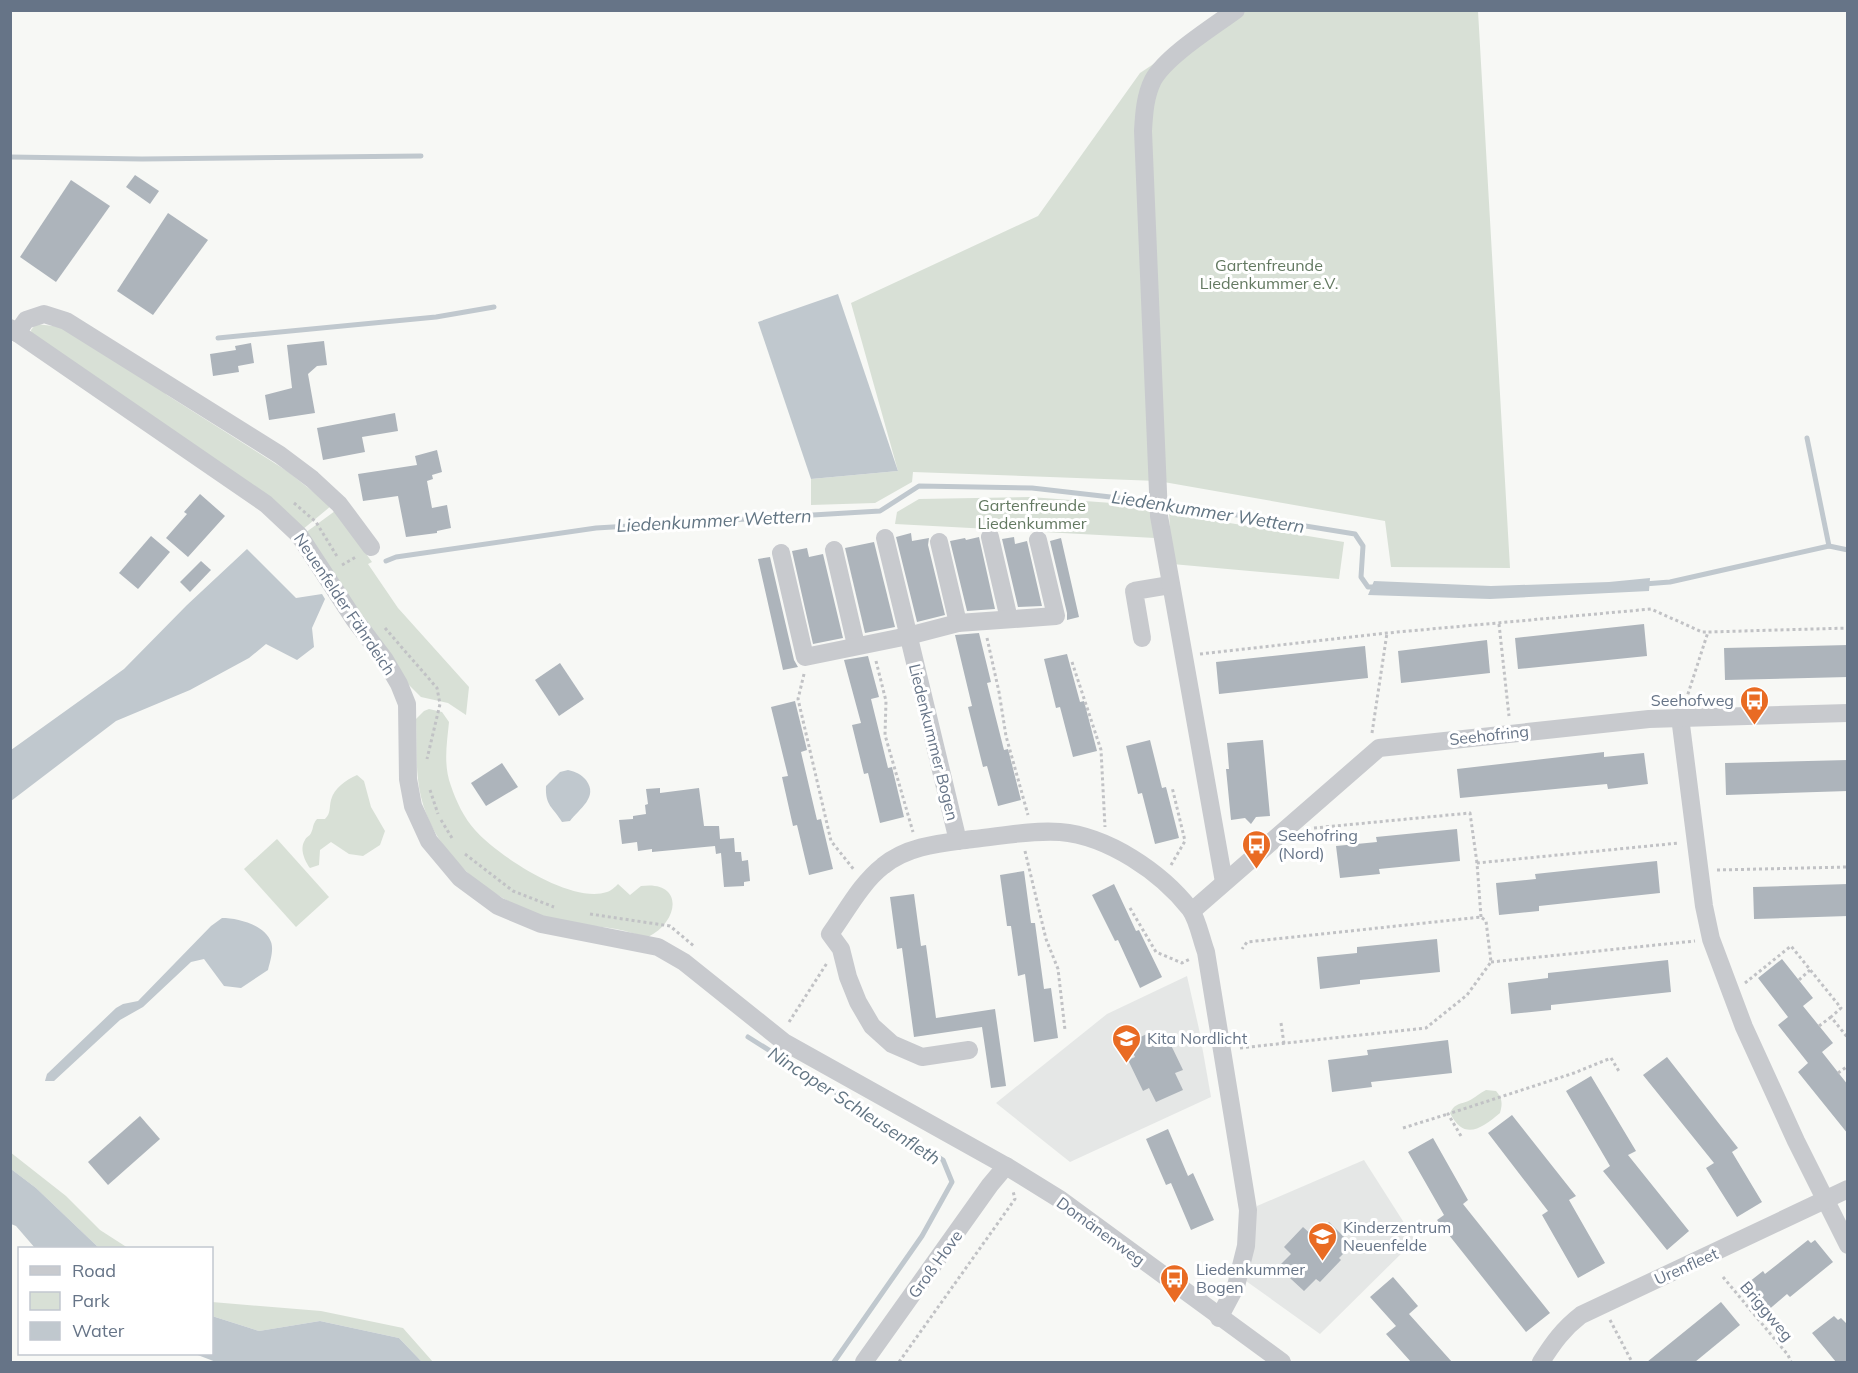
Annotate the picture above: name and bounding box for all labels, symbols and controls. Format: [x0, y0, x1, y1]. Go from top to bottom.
park label: Gartenfreunde Liedenkummer e.V. [1200, 255, 1338, 293]
water label: Liedenkummer Wettern [1110, 485, 1306, 538]
park label: Gartenfreunde Liedenkummer [978, 495, 1087, 533]
water label: Liedenkummer Wettern [616, 504, 812, 537]
street label: Neuenfelder Fährdeich [290, 529, 400, 679]
street label: Liedenkummer Bogen [905, 662, 963, 822]
bus stop icon: Seehofweg [1739, 684, 1771, 726]
place label: Seehofweg [1651, 690, 1734, 710]
street label: Seehofring [1448, 721, 1530, 749]
place label: Seehofring (Nord) [1278, 825, 1358, 863]
bus stop icon: Seehofring (Nord) [1241, 828, 1273, 870]
school or university icon: Kita Nordlicht [1110, 1022, 1142, 1064]
place label: Kita Nordlicht [1147, 1028, 1248, 1048]
water label: Nincoper Schleusenfleth [764, 1041, 945, 1170]
street label: Domänenweg [1053, 1192, 1149, 1270]
place label: Kinderzentrum Neuenfelde [1343, 1217, 1451, 1255]
school or university icon: Kinderzentrum Neuenfelde [1306, 1220, 1338, 1262]
street label: Groß Hove [904, 1226, 966, 1302]
street label: Urenfleet [1651, 1243, 1721, 1289]
legend [18, 1247, 213, 1355]
text: Road [72, 1259, 116, 1282]
place label: Liedenkummer Bogen [1196, 1259, 1305, 1297]
bus stop icon: Liedenkummer Bogen [1159, 1262, 1191, 1304]
street label: Briggweg [1736, 1277, 1798, 1345]
text: Park [72, 1289, 111, 1312]
text: Water [72, 1319, 125, 1342]

